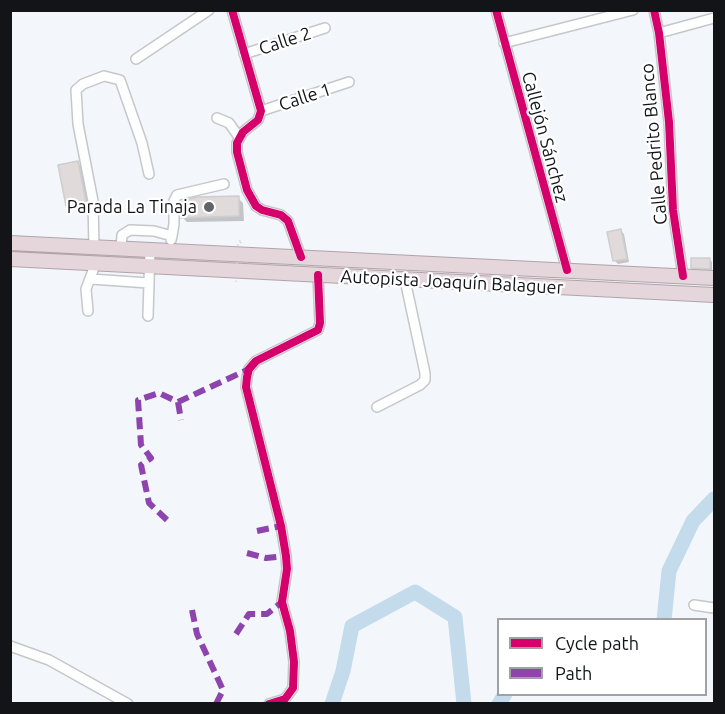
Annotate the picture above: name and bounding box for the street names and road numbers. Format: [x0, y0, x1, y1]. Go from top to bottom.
street label: Calle 2 [256, 22, 314, 60]
street label: Calle Pedrito Blanco [636, 62, 672, 226]
street label: Callejón Sánchez [517, 69, 573, 205]
street label: Calle 1 [276, 78, 334, 116]
street label: Autopista Joaquín Balaguer [340, 265, 564, 299]

